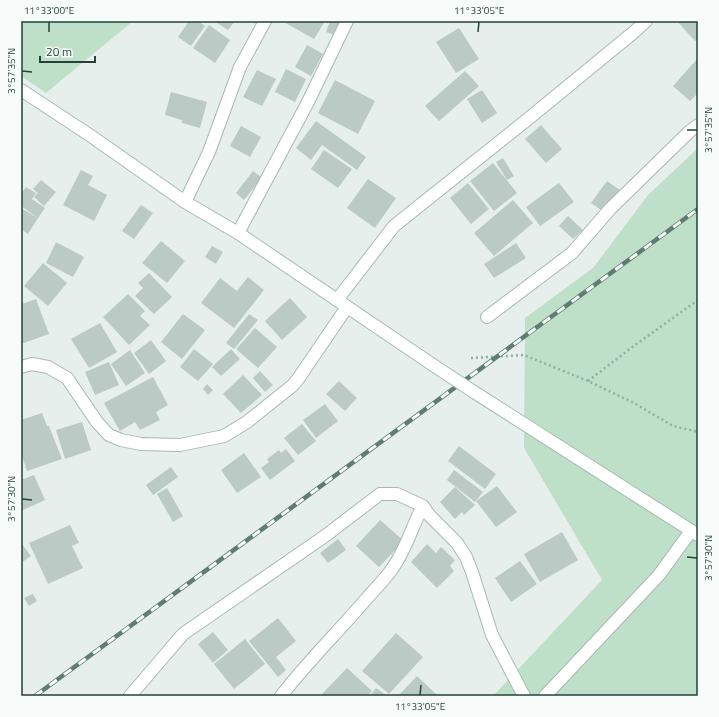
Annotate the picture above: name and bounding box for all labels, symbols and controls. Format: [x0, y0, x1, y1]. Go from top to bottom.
text: 11°33'00"E [24, 3, 75, 18]
text: 11°33'05"E [454, 3, 505, 18]
scale bar [40, 38, 95, 64]
text: 20 m [46, 42, 72, 61]
text: 3°57'35"N [4, 48, 19, 94]
text: 3°57'35"N [701, 107, 716, 153]
text: 3°57'30"N [4, 476, 19, 522]
text: 3°57'30"N [701, 535, 716, 581]
text: 11°33'05"E [395, 699, 446, 714]

